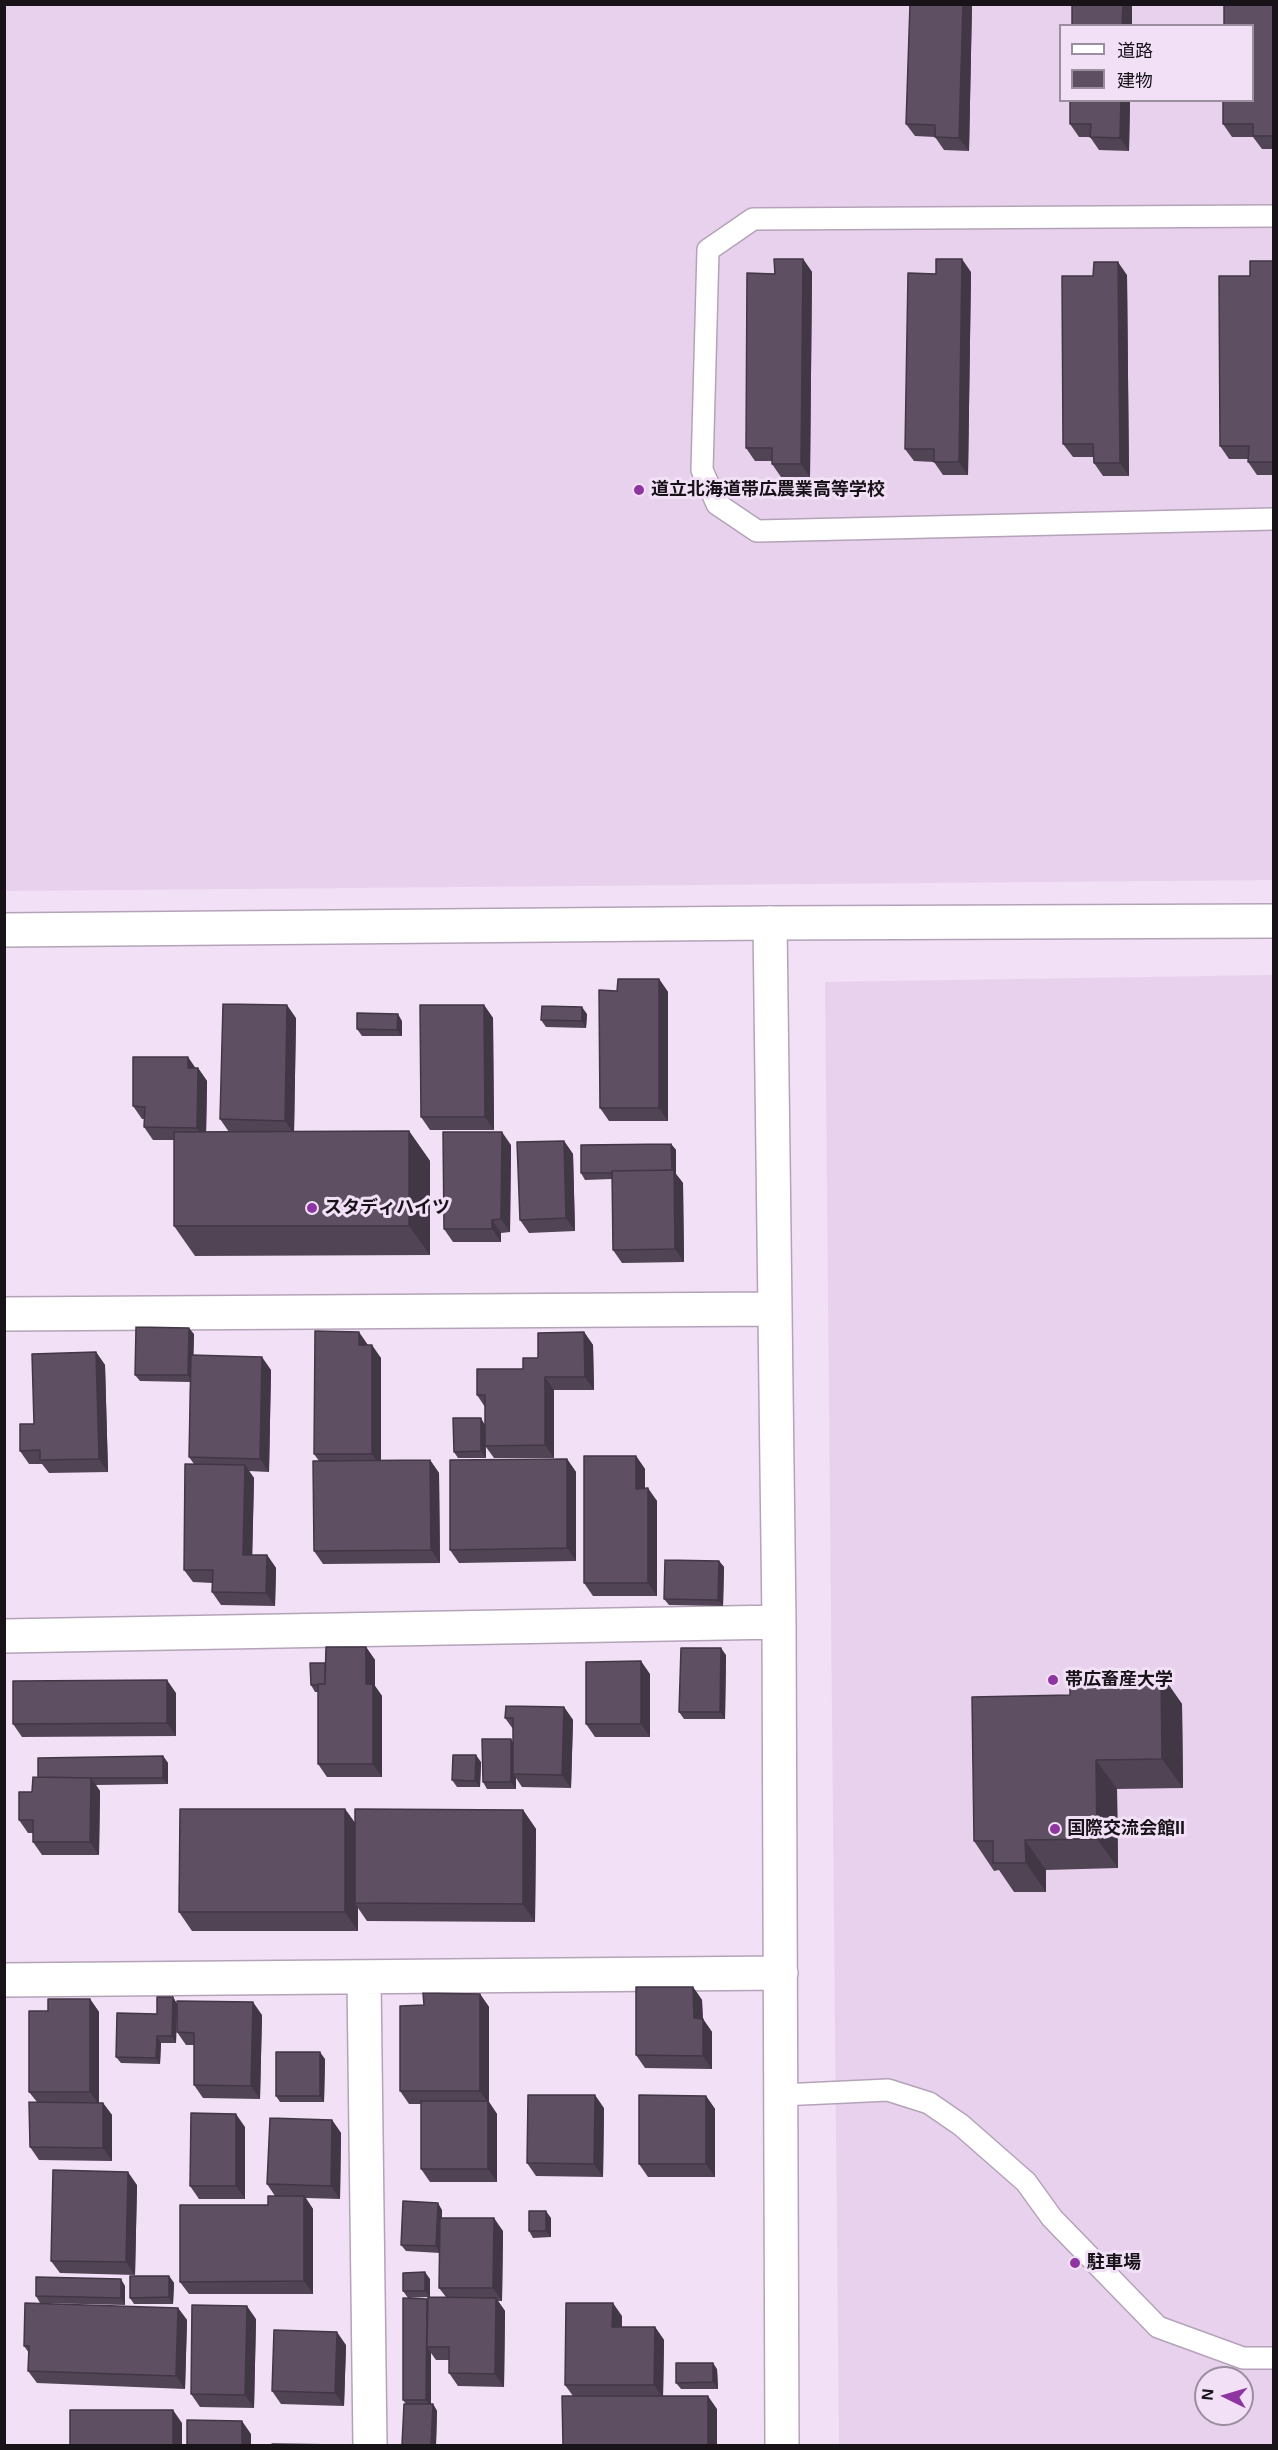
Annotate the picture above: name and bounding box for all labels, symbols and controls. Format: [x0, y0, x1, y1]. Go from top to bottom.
legend [1059, 24, 1254, 102]
text: 道路 [1117, 41, 1153, 61]
text: 建物 [1117, 71, 1153, 91]
place label: 道立北海道帯広農業高等学校 [651, 479, 885, 501]
marker: 道立北海道帯広農業高等学校 [632, 483, 646, 497]
place label: スタディハイツ [324, 1197, 450, 1219]
marker: スタディハイツ [305, 1201, 319, 1215]
place label: 帯広畜産大学 [1065, 1669, 1173, 1691]
marker: 帯広畜産大学 [1046, 1673, 1060, 1687]
place label: 国際交流会館II [1067, 1818, 1185, 1840]
marker: 国際交流会館II [1048, 1822, 1062, 1836]
place label: 駐車場 [1087, 2252, 1141, 2274]
marker: 駐車場 [1068, 2256, 1082, 2270]
north arrow [1194, 2366, 1254, 2426]
text: N [1199, 2388, 1217, 2401]

